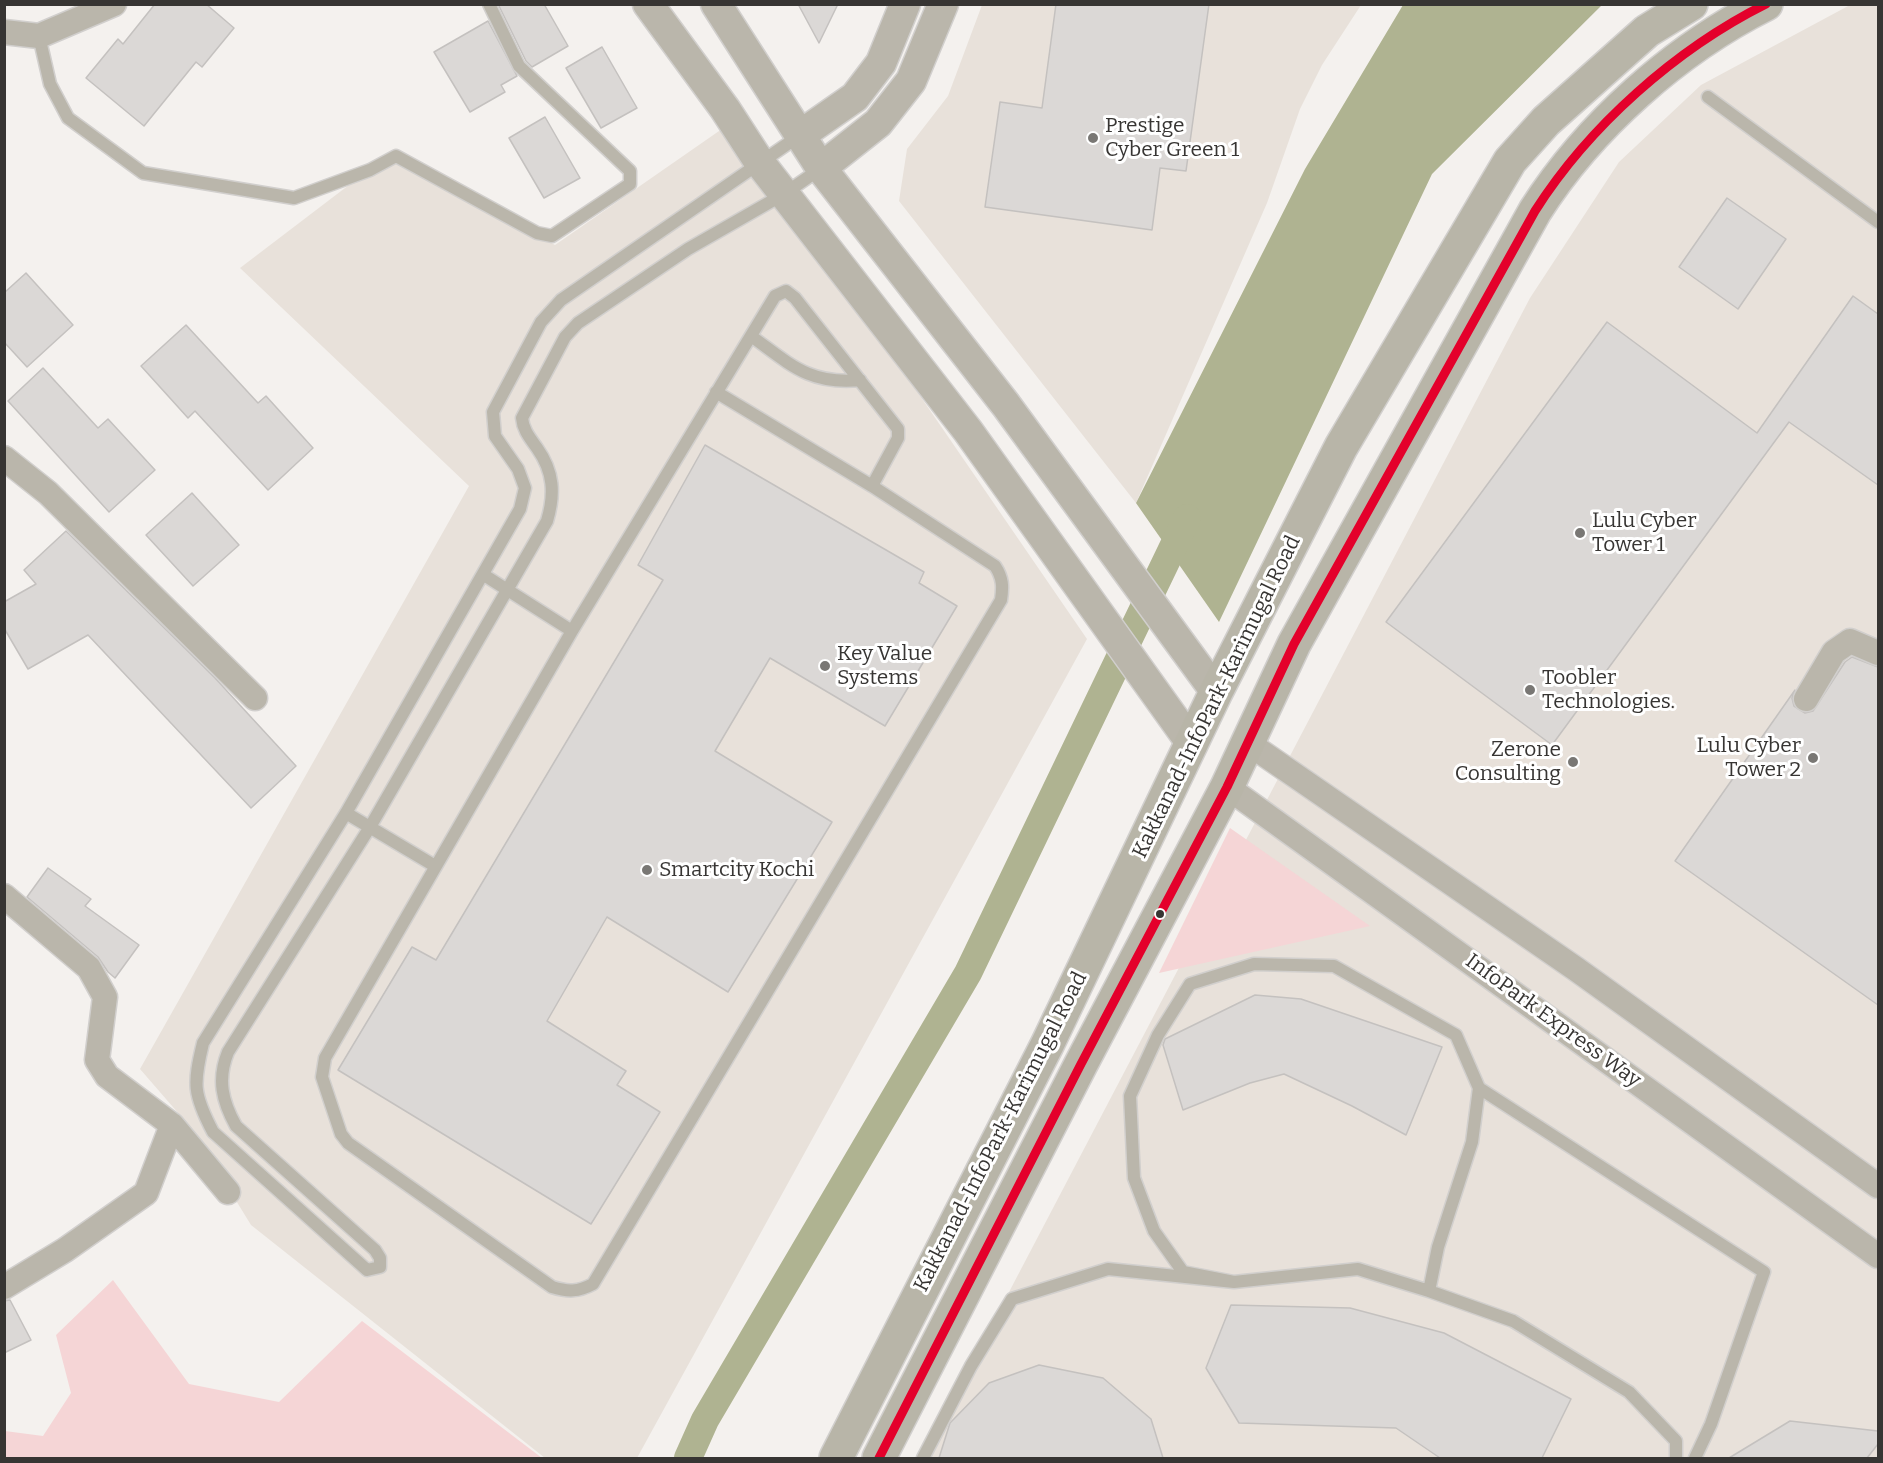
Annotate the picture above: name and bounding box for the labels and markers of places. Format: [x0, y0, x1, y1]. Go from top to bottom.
place label: Prestige Cyber Green 1 [1105, 113, 1239, 163]
marker: Prestige Cyber Green 1 [1086, 131, 1100, 145]
place label: Lulu Cyber Tower 1 [1592, 508, 1696, 558]
marker: Lulu Cyber Tower 1 [1573, 526, 1587, 540]
place label: Key Value Systems [837, 641, 932, 691]
marker: Key Value Systems [818, 659, 832, 673]
place label: Toobler Technologies. [1542, 665, 1675, 715]
marker: Toobler Technologies. [1523, 683, 1537, 697]
place label: Lulu Cyber Tower 2 [1697, 733, 1801, 783]
place label: Zerone Consulting [1455, 737, 1561, 787]
marker: Lulu Cyber Tower 2 [1806, 751, 1820, 765]
marker: Zerone Consulting [1566, 755, 1580, 769]
place label: Smartcity Kochi [659, 857, 814, 883]
marker: Smartcity Kochi [640, 863, 654, 877]
unlabelled marker [1154, 908, 1166, 920]

